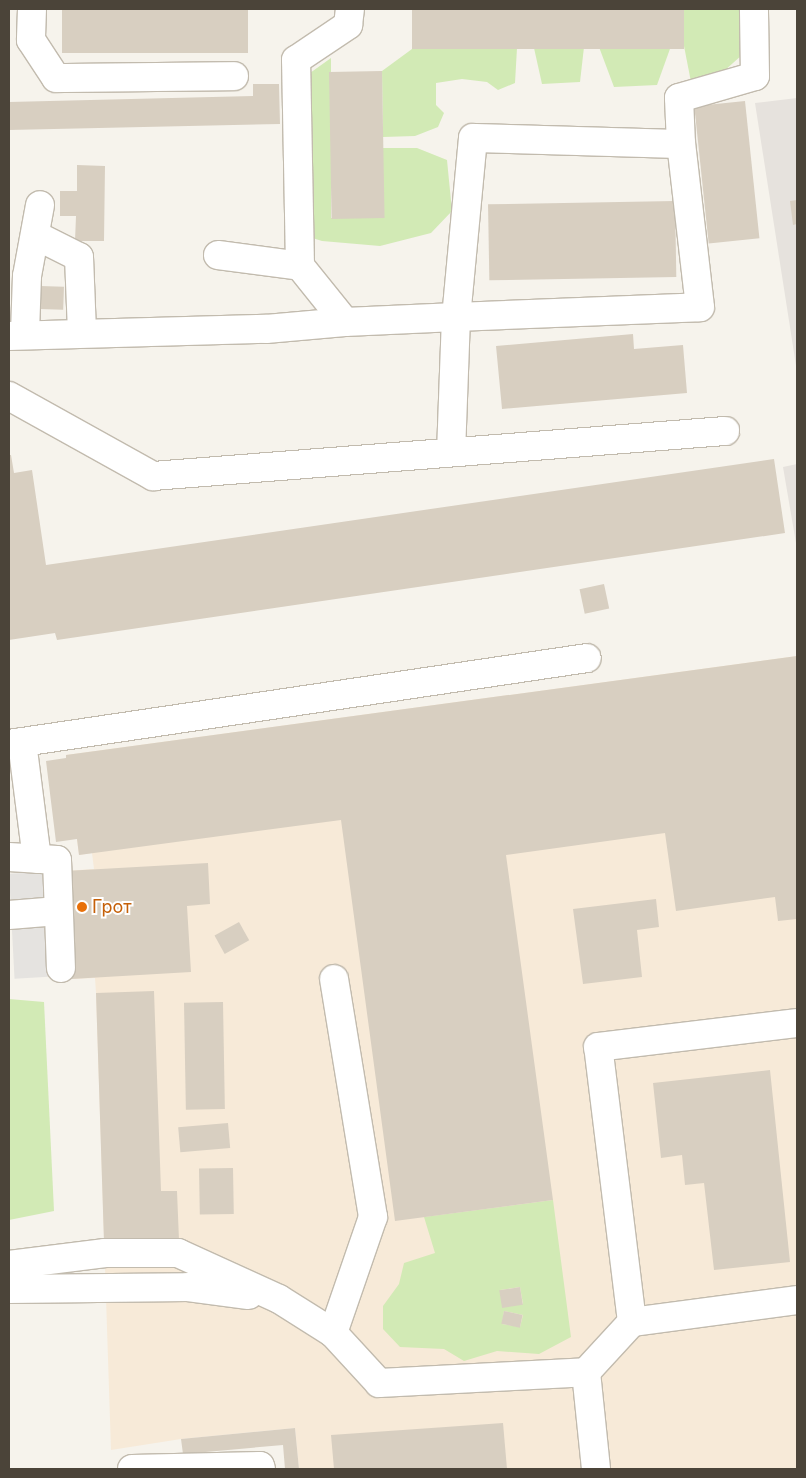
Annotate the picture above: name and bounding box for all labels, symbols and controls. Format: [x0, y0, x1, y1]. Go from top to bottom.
place label: Грот [92, 896, 132, 918]
marker: Грот [76, 901, 88, 913]

